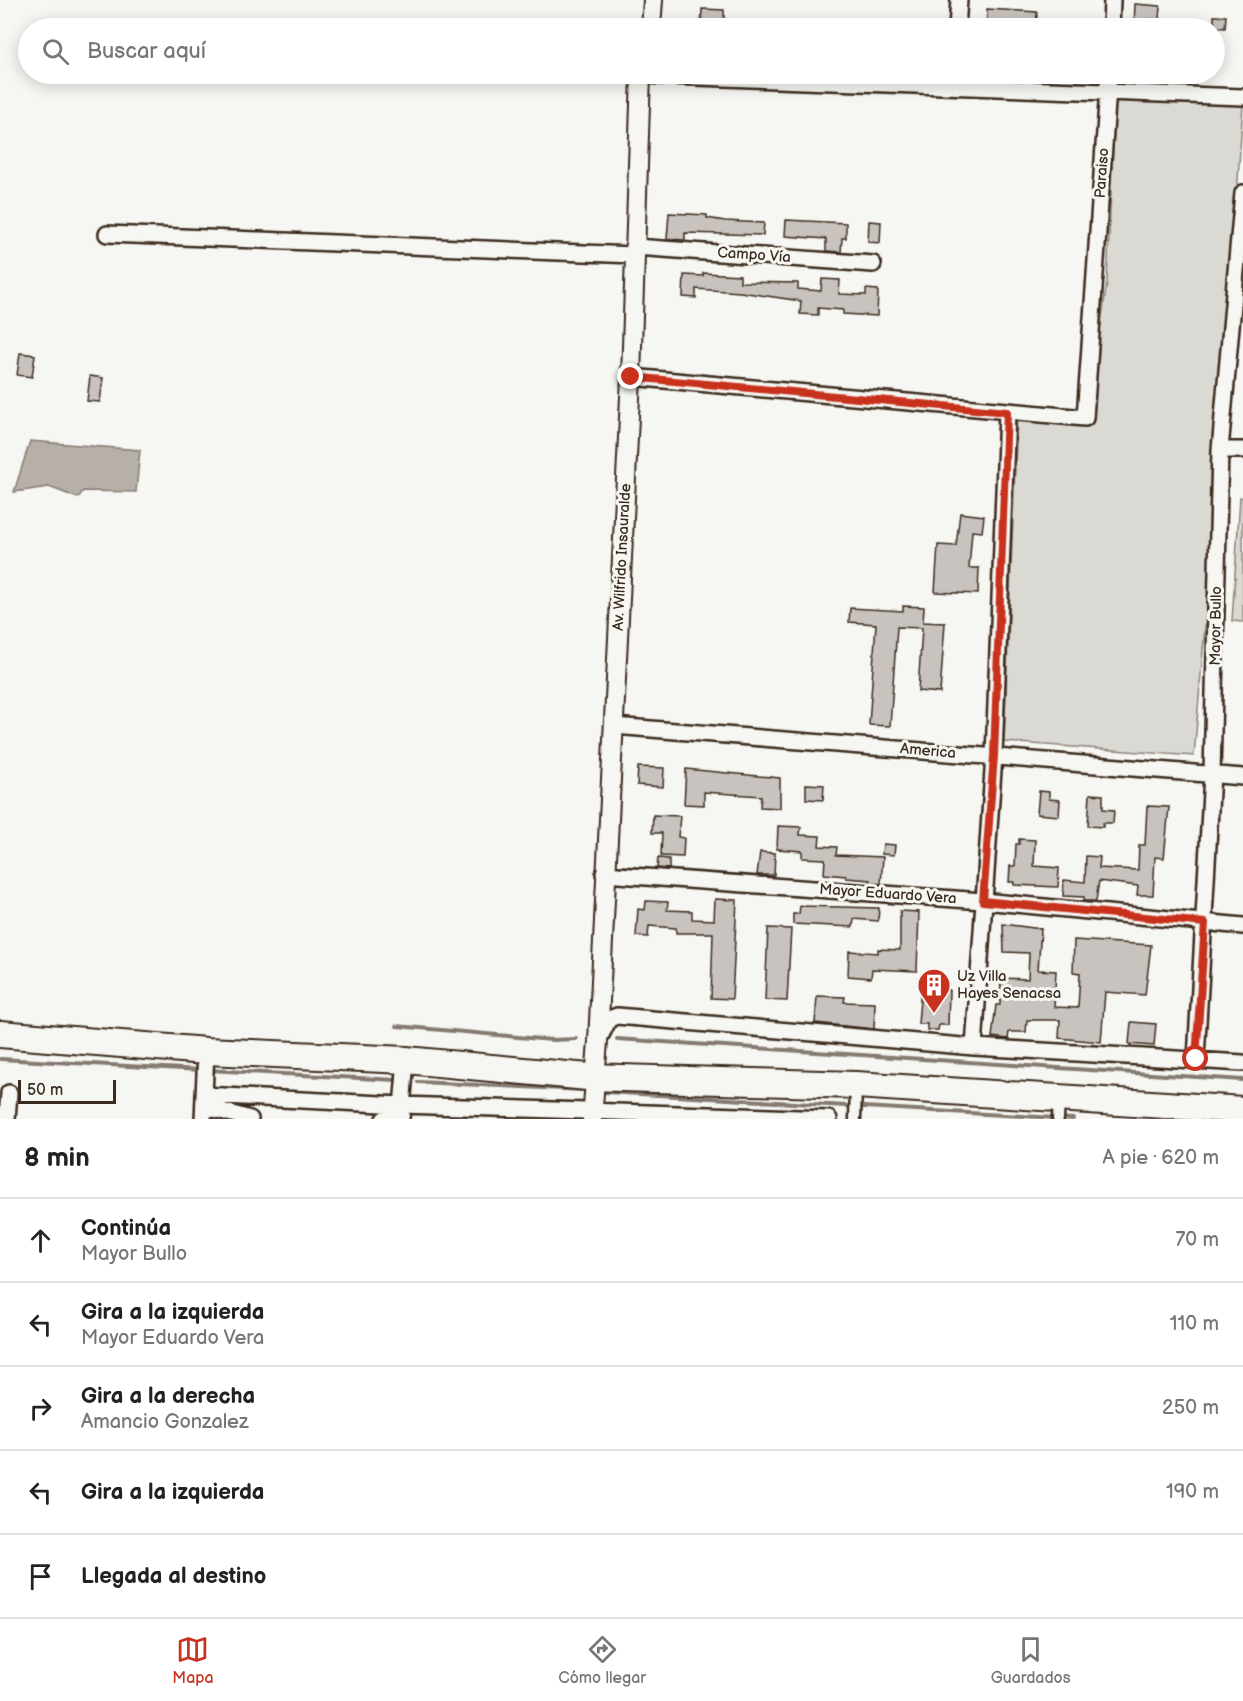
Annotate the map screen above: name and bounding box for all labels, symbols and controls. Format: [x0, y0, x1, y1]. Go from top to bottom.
search box [18, 18, 1225, 84]
icon: search [39, 35, 72, 68]
text: Buscar aquí [87, 38, 206, 65]
street label: Paraiso [1091, 147, 1113, 199]
street label: Campo Vía [717, 243, 791, 267]
route end [617, 363, 643, 389]
street label: Av. Wilfrido Insauralde [609, 483, 635, 631]
street label: Mayor Bullo [1206, 586, 1226, 666]
street label: America [899, 739, 957, 763]
street label: Mayor Eduardo Vera [819, 880, 957, 908]
building icon: Uz Villa Hayes Senacsa [916, 967, 952, 1014]
place label: Uz Villa Hayes Senacsa [957, 967, 1061, 1003]
route start [1182, 1045, 1208, 1071]
scale bar [18, 1077, 116, 1104]
text: 50 m [27, 1081, 63, 1100]
text: 8 min [24, 1143, 90, 1174]
text: A pie · 620 m [1102, 1146, 1219, 1170]
text: Continúa [81, 1215, 171, 1242]
icon: ahead [24, 1224, 57, 1257]
text: 70 m [1175, 1228, 1219, 1252]
text: Mayor Bullo [81, 1242, 187, 1266]
text: Gira a la izquierda [81, 1299, 265, 1326]
icon: left [24, 1308, 57, 1341]
text: 110 m [1170, 1312, 1219, 1336]
text: Mayor Eduardo Vera [81, 1326, 264, 1350]
text: Gira a la derecha [81, 1383, 255, 1410]
icon: right [24, 1392, 57, 1425]
text: 250 m [1162, 1396, 1219, 1420]
text: Amancio Gonzalez [81, 1410, 248, 1434]
icon: left [24, 1476, 57, 1509]
text: Gira a la izquierda [81, 1479, 265, 1506]
text: 190 m [1166, 1480, 1219, 1504]
icon: arrive [24, 1560, 57, 1593]
text: Llegada al destino [81, 1563, 266, 1590]
tab: Mapa [172, 1633, 214, 1688]
tab: Cómo llegar [558, 1633, 646, 1688]
tab: Guardados [991, 1633, 1071, 1688]

